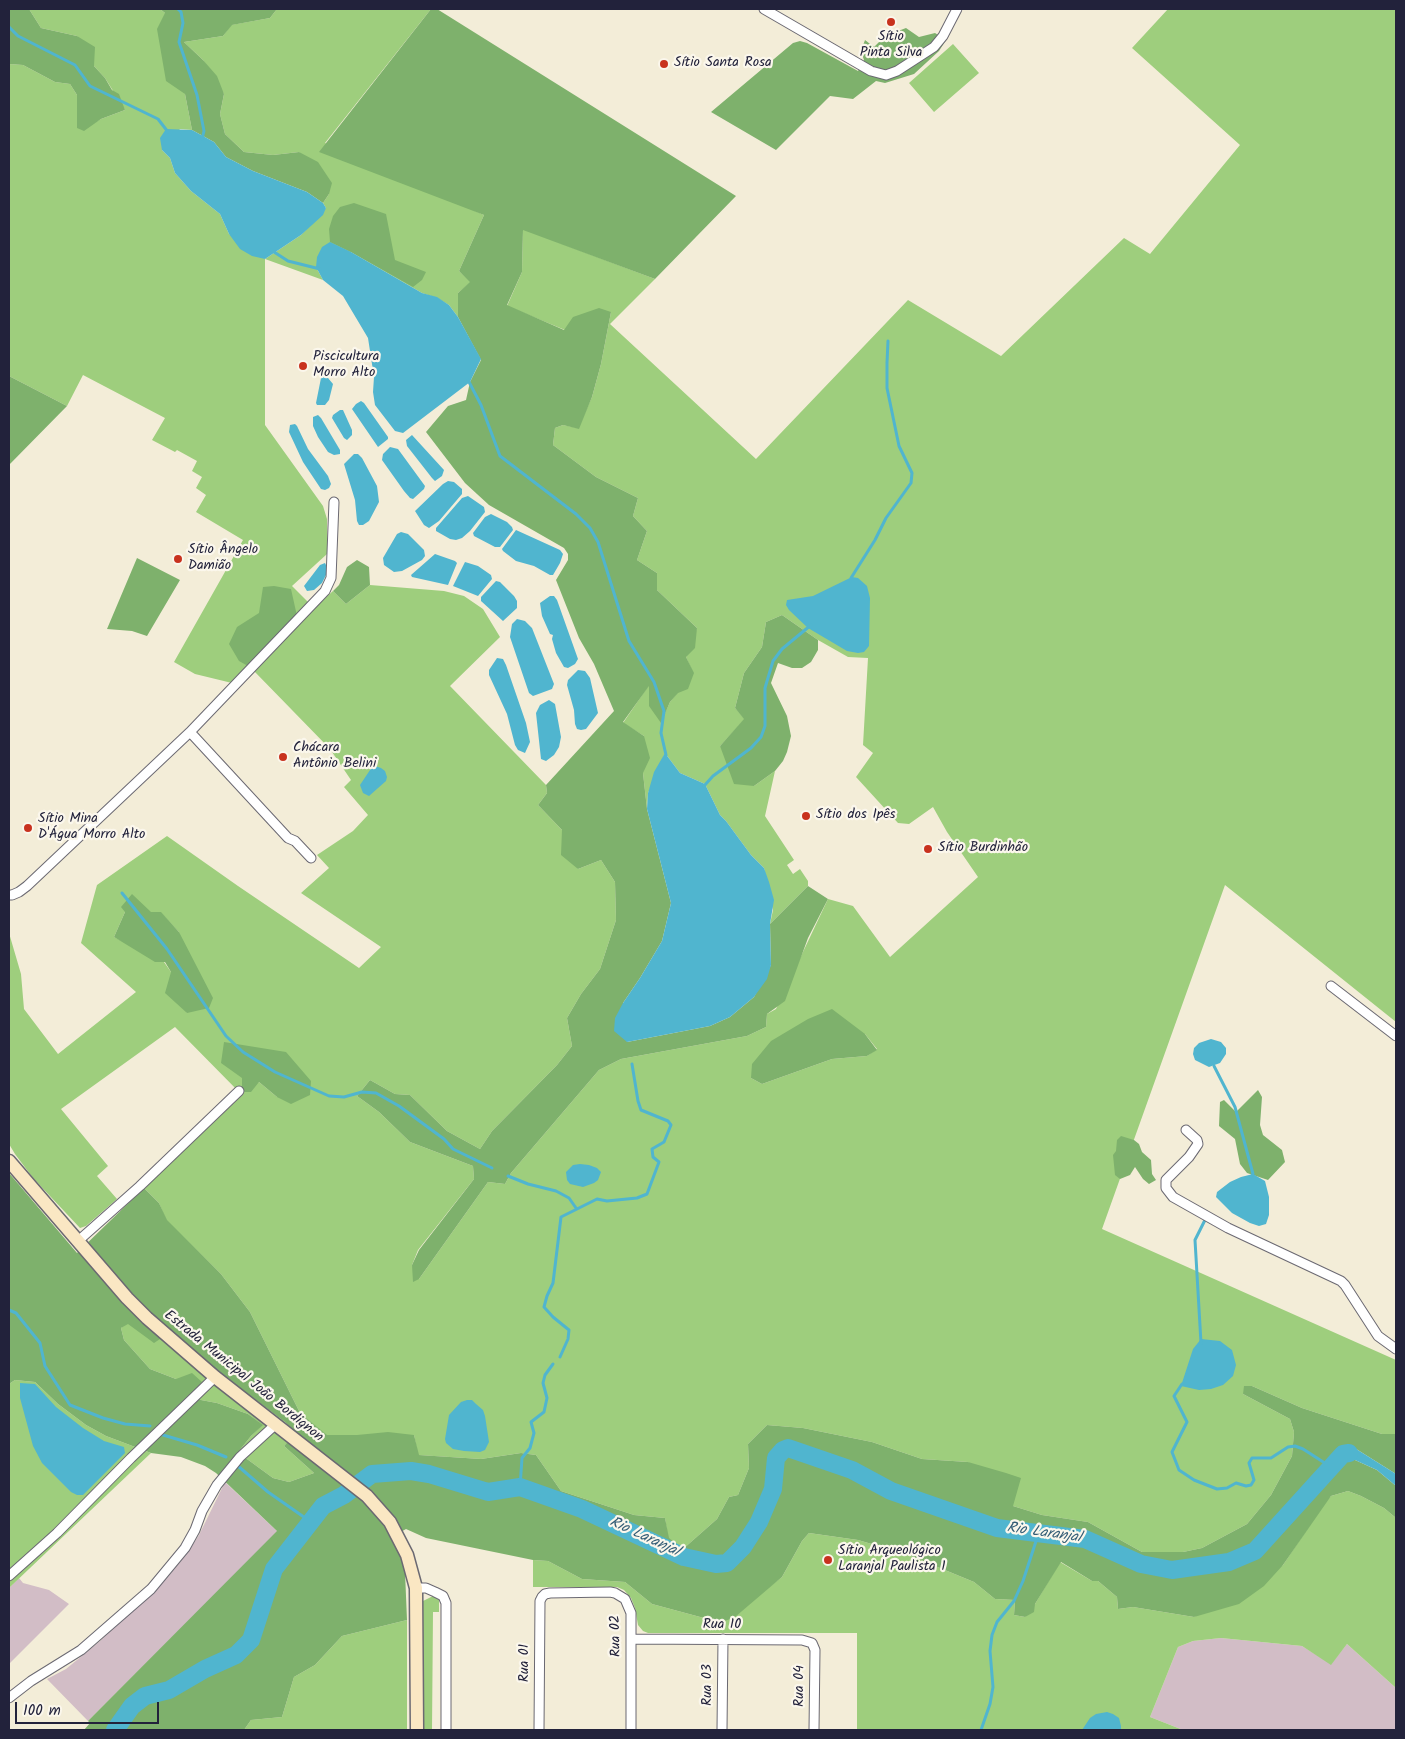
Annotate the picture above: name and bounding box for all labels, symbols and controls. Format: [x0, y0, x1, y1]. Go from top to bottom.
marker: Sítio Pinta Silva [885, 16, 897, 28]
place label: Sítio Pinta Silva [860, 30, 922, 62]
place label: Sítio Santa Rosa [674, 56, 772, 72]
marker: Sítio Santa Rosa [658, 58, 670, 70]
place label: Piscicultura Morro Alto [313, 350, 379, 382]
marker: Piscicultura Morro Alto [297, 360, 309, 372]
place label: Sítio Ângelo Damião [188, 543, 258, 576]
marker: Sítio Ângelo Damião [172, 553, 184, 565]
place label: Chácara Antônio Belini [293, 741, 376, 774]
marker: Chácara Antônio Belini [277, 751, 289, 763]
place label: Sítio dos Ipês [816, 808, 896, 824]
marker: Sítio dos Ipês [800, 810, 812, 822]
place label: Sítio Mina D'Água Morro Alto [38, 812, 145, 844]
marker: Sítio Mina D'Água Morro Alto [22, 822, 34, 834]
place label: Sítio Burdinhão [938, 841, 1028, 857]
marker: Sítio Burdinhão [922, 843, 934, 855]
street label: Estrada Municipal João Bordignon [160, 1308, 326, 1446]
water label: Rio Laranjal [606, 1514, 682, 1562]
water label: Rio Laranjal [1006, 1520, 1082, 1548]
place label: Sítio Arqueológico Laranjal Paulista 1 [838, 1544, 946, 1576]
marker: Sítio Arqueológico Laranjal Paulista 1 [822, 1554, 834, 1566]
street label: Rua 02 [608, 1615, 626, 1657]
street label: Rua 10 [703, 1618, 741, 1634]
street label: Rua 01 [518, 1644, 534, 1682]
street label: Rua 03 [701, 1664, 717, 1706]
street label: Rua 04 [793, 1665, 809, 1707]
scale bar [18, 1692, 161, 1724]
text: 100 m [23, 1699, 61, 1723]

